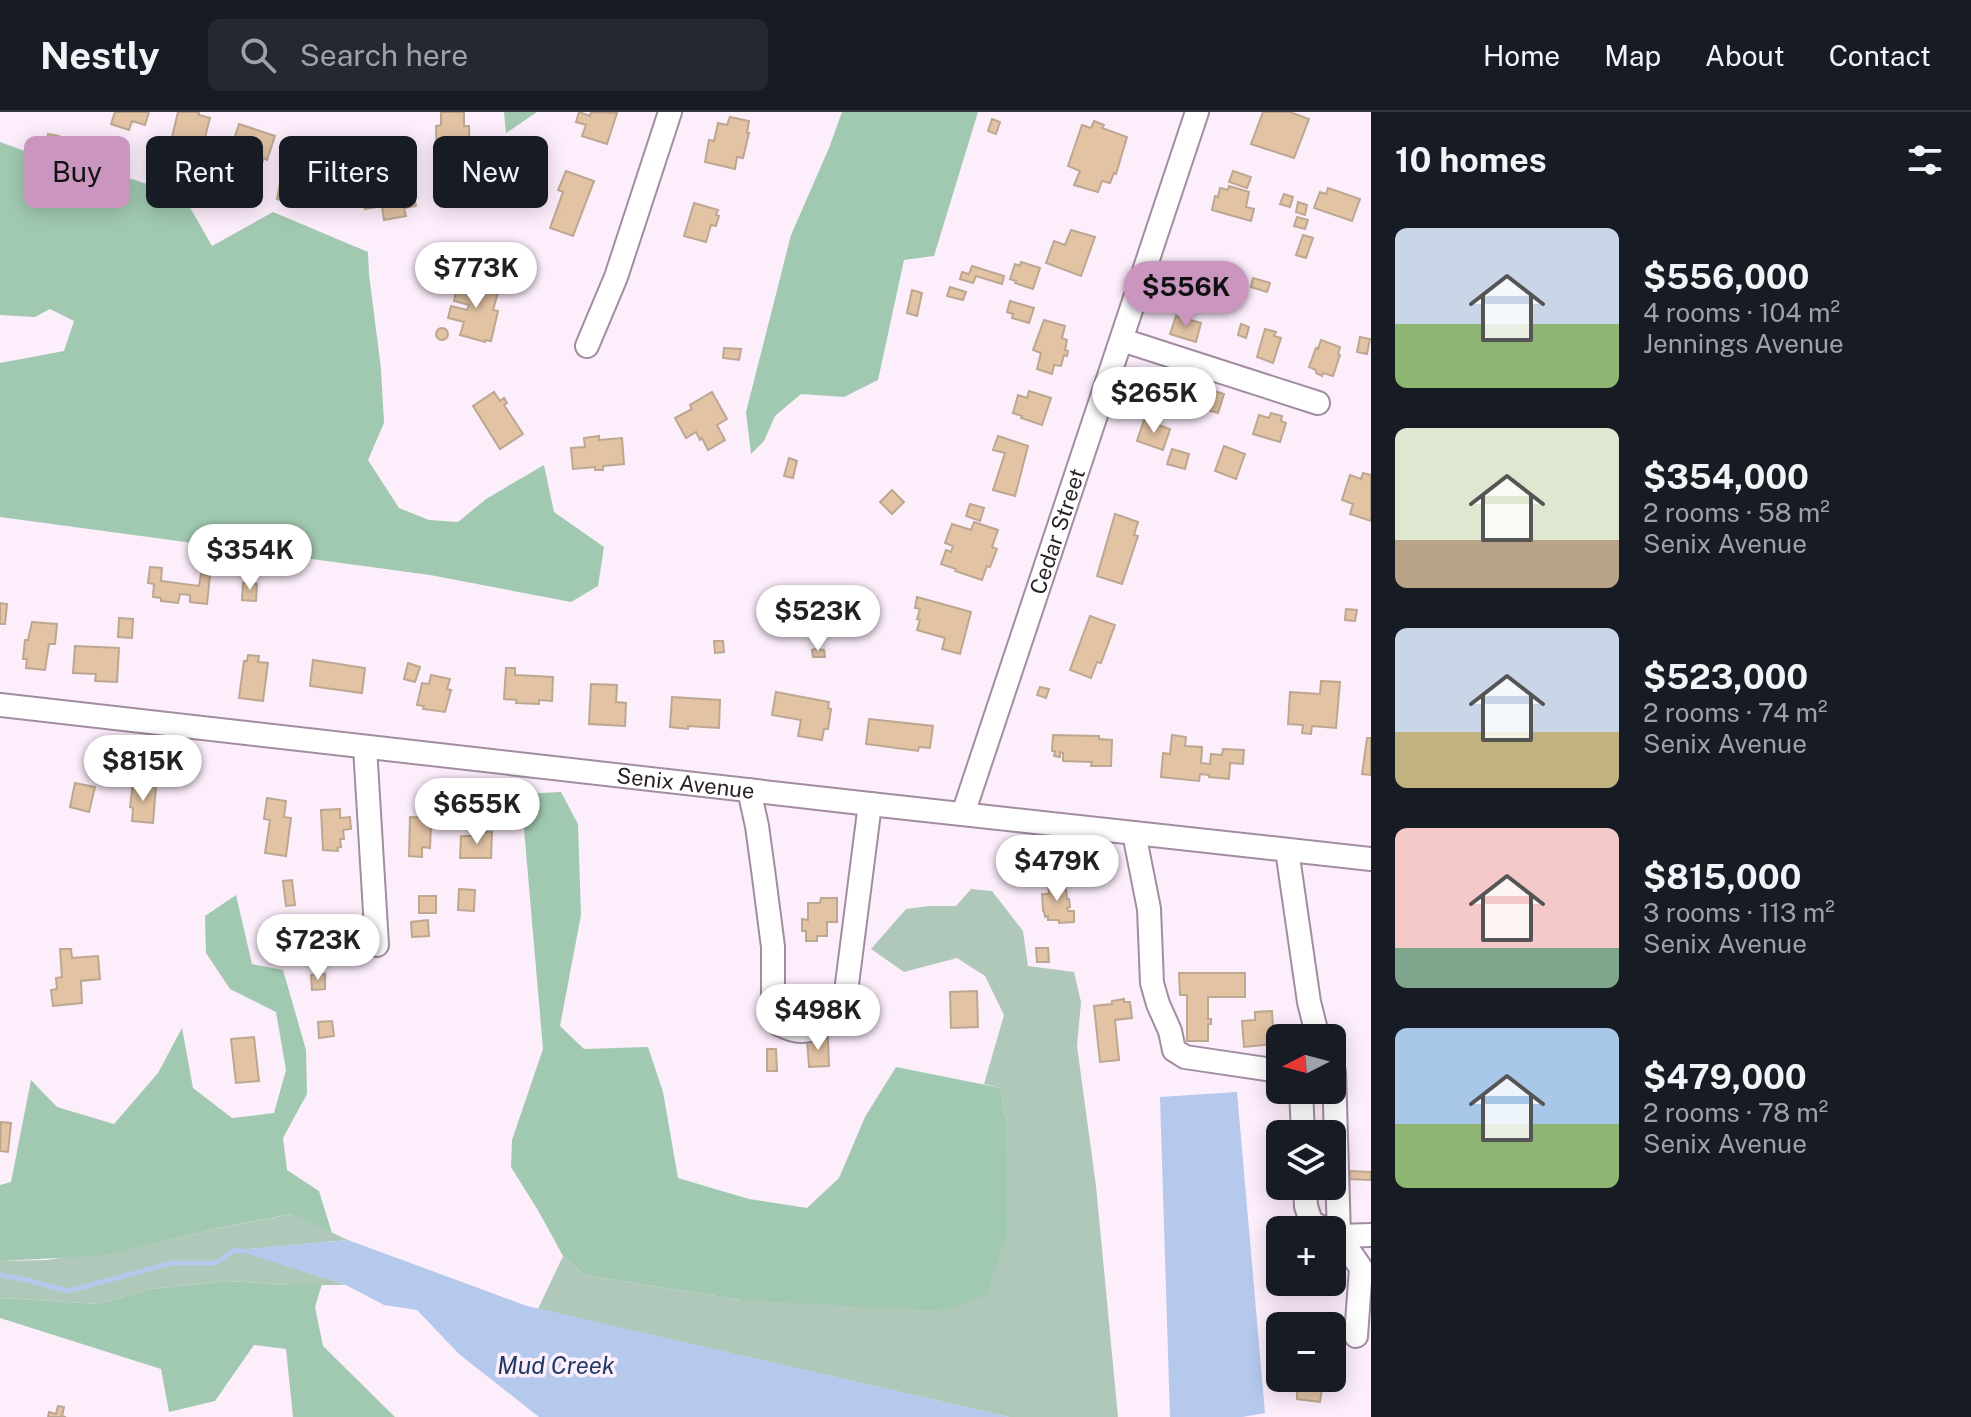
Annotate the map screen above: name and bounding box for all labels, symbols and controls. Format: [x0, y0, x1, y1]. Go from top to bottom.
search box [208, 19, 768, 91]
text: Nestly [40, 33, 160, 78]
icon: search [236, 33, 280, 77]
text: Search here [300, 37, 468, 73]
text: Home [1483, 39, 1560, 72]
text: Map [1604, 39, 1661, 72]
text: About [1705, 39, 1785, 72]
text: Contact [1829, 39, 1931, 72]
chip: Buy [24, 136, 130, 208]
chip: Rent [146, 136, 263, 208]
chip: Filters [279, 136, 417, 208]
chip: New [433, 136, 548, 208]
icon: filters [1903, 138, 1947, 182]
text: 10 homes [1395, 140, 1547, 180]
pin: $773K [420, 242, 532, 310]
text: $773K [433, 252, 519, 283]
text: $556,000 [1643, 257, 1809, 297]
icon: home [1459, 260, 1555, 356]
pin: $556K [1130, 261, 1242, 329]
text: $556K [1142, 271, 1230, 302]
text: 4 rooms · 104 m² [1643, 297, 1840, 328]
text: Jennings Avenue [1643, 328, 1844, 359]
pin: $265K [1098, 367, 1210, 435]
text: $265K [1110, 377, 1198, 408]
text: $354,000 [1643, 457, 1809, 497]
icon: home [1459, 460, 1555, 556]
street label: Cedar Street [1024, 465, 1090, 598]
text: 2 rooms · 58 m² [1643, 497, 1830, 528]
pin: $354K [194, 524, 306, 592]
text: Senix Avenue [1643, 528, 1807, 559]
text: $354K [206, 534, 294, 565]
pin: $523K [762, 585, 874, 653]
text: $523K [774, 595, 862, 626]
text: $523,000 [1643, 657, 1808, 697]
icon: home [1459, 660, 1555, 756]
text: 2 rooms · 74 m² [1643, 697, 1828, 728]
text: Senix Avenue [1643, 728, 1807, 759]
pin: $815K [87, 735, 199, 803]
text: $815K [102, 745, 184, 776]
street label: Senix Avenue [615, 762, 756, 804]
pin: $655K [421, 778, 533, 846]
text: $655K [433, 788, 521, 819]
pin: $479K [1001, 835, 1113, 903]
text: $479K [1014, 845, 1100, 876]
text: $815,000 [1643, 857, 1801, 897]
icon: home [1459, 860, 1555, 956]
text: 3 rooms · 113 m² [1643, 897, 1835, 928]
pin: $723K [262, 914, 374, 982]
text: $723K [275, 924, 361, 955]
text: Senix Avenue [1643, 928, 1807, 959]
pin: $498K [762, 984, 874, 1052]
text: $498K [774, 994, 862, 1025]
north arrow [1266, 1024, 1346, 1104]
map controls [1266, 1024, 1346, 1392]
text: $479,000 [1643, 1057, 1807, 1097]
icon: home [1459, 1060, 1555, 1156]
text: 2 rooms · 78 m² [1643, 1097, 1828, 1128]
button: layers [1266, 1120, 1346, 1200]
text: Senix Avenue [1643, 1128, 1807, 1159]
button: + [1266, 1216, 1346, 1296]
button: − [1266, 1312, 1346, 1392]
water label: Mud Creek [497, 1351, 615, 1379]

